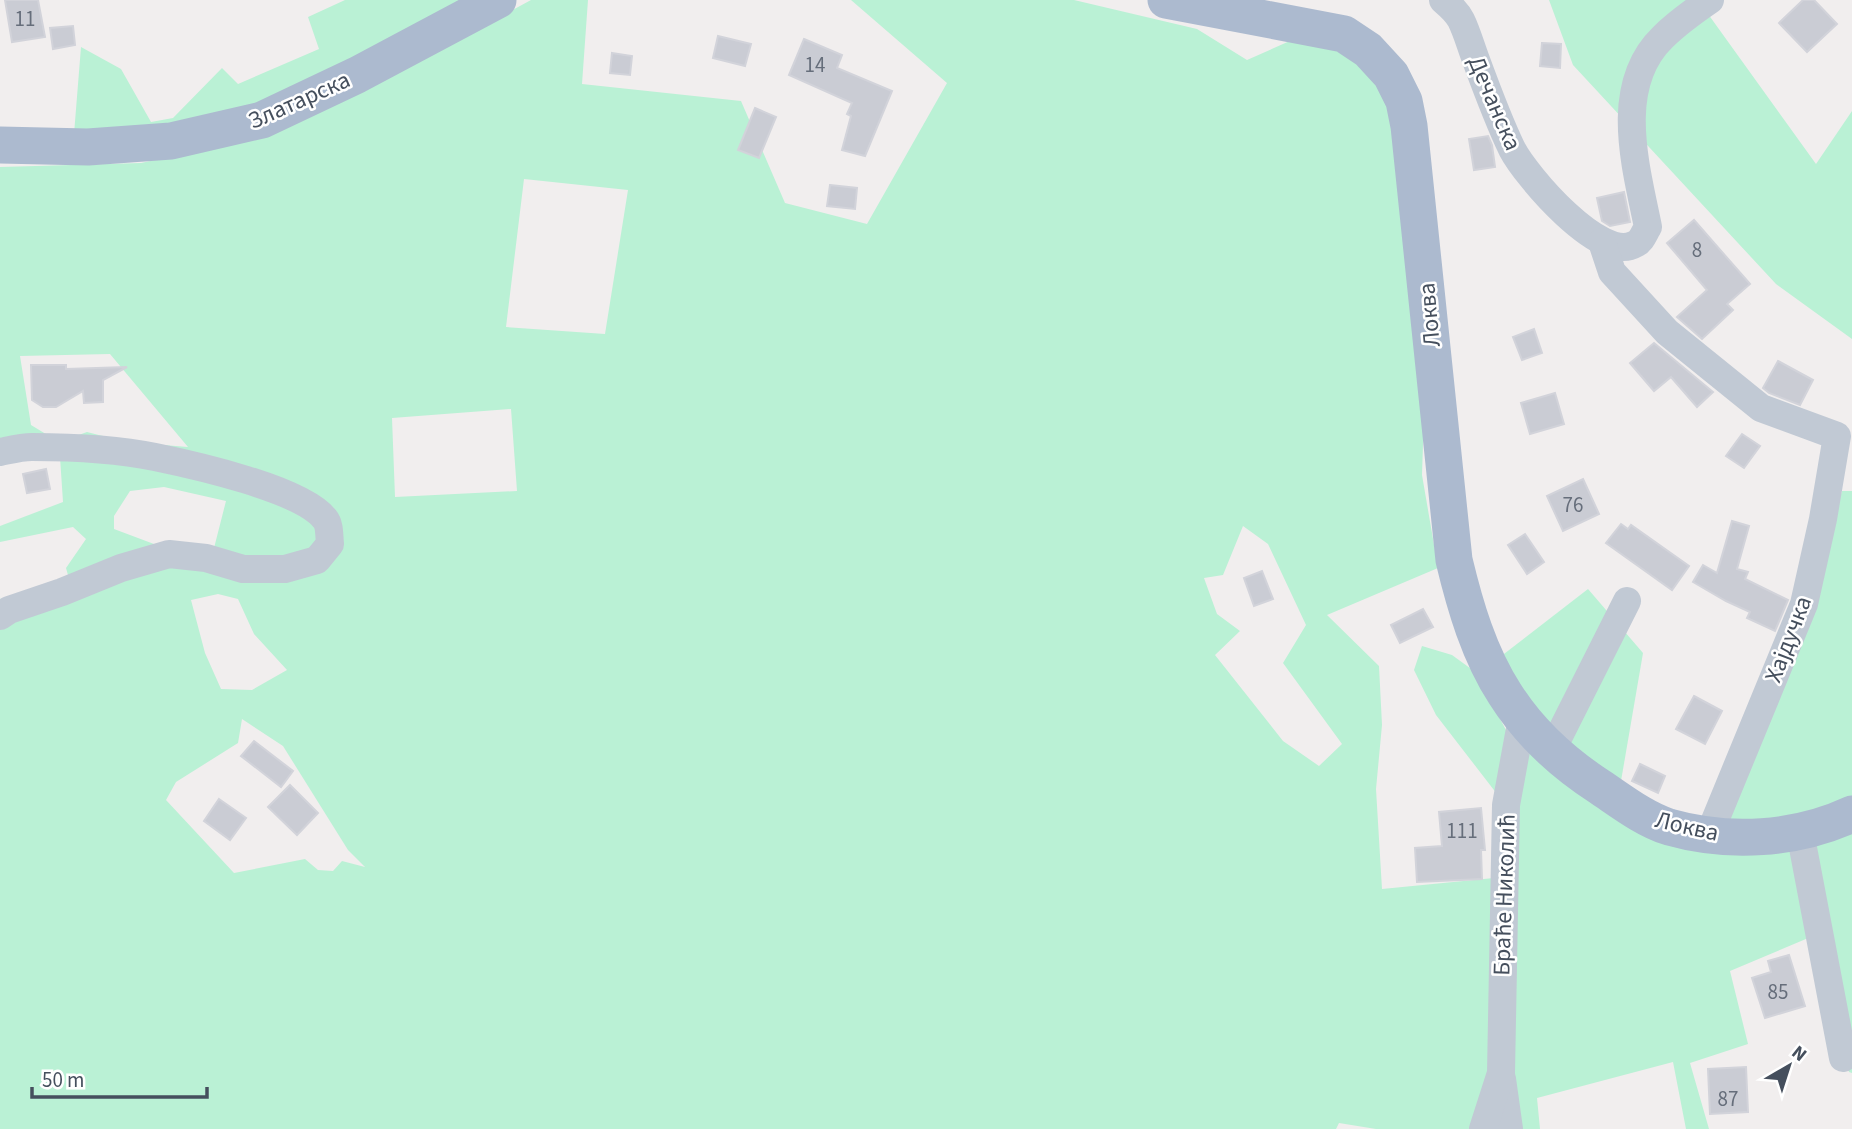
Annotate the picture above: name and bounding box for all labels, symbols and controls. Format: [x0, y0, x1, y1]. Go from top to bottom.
house number: 11 [15, 4, 35, 34]
house number: 14 [805, 50, 825, 80]
street label: Дечанска [1459, 50, 1530, 156]
street label: Златарска [243, 62, 356, 138]
house number: 8 [1692, 235, 1702, 265]
street label: Локва [1409, 281, 1450, 349]
house number: 76 [1563, 490, 1583, 520]
street label: Хајдучка [1756, 591, 1821, 687]
street label: Локва [1652, 802, 1722, 851]
street label: Браће Николић [1484, 814, 1525, 976]
house number: 111 [1446, 816, 1478, 846]
house number: 85 [1768, 977, 1788, 1007]
north arrow [1754, 1031, 1824, 1101]
text: N [1785, 1039, 1812, 1068]
scale bar [32, 1056, 206, 1100]
text: 50 m [42, 1065, 84, 1095]
house number: 87 [1718, 1084, 1738, 1114]

